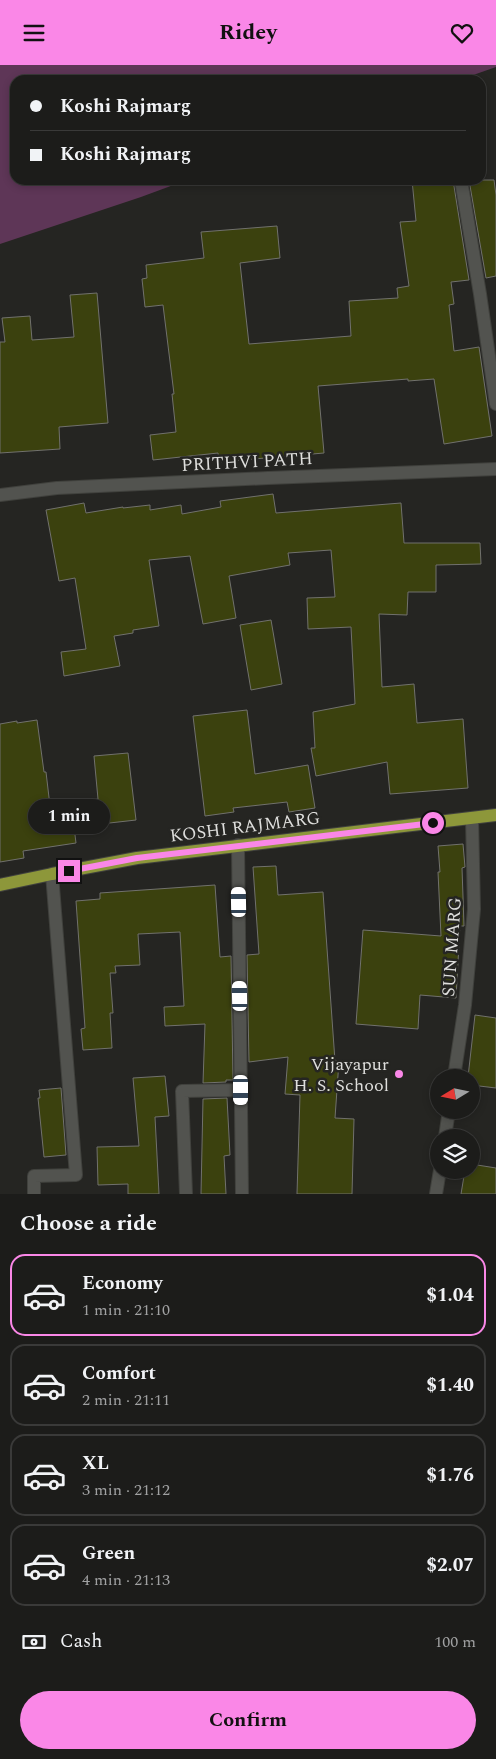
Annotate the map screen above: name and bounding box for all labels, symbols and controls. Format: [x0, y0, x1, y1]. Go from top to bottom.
text: Ridey [219, 16, 277, 49]
icon: menu [20, 19, 48, 47]
icon: heart [448, 19, 476, 47]
text: Koshi Rajmarg [60, 92, 191, 121]
text: Koshi Rajmarg [60, 140, 191, 169]
street label: PRITHVI PATH [181, 445, 313, 479]
callout: 1 min [28, 799, 110, 833]
text: 1 min [48, 804, 90, 828]
street label: KOSHI RAJMARG [168, 804, 322, 850]
route start [422, 812, 444, 834]
route end [58, 860, 80, 882]
car [231, 887, 246, 917]
street label: SUN MARG [435, 896, 469, 998]
car [232, 981, 247, 1011]
place label: Vijayapur H. S. School [293, 1051, 389, 1099]
marker: Vijayapur H. S. School [393, 1068, 405, 1080]
north arrow [430, 1069, 480, 1119]
map controls [430, 1069, 480, 1179]
car [233, 1075, 248, 1105]
button: layers [430, 1129, 480, 1179]
text: Choose a ride [20, 1207, 157, 1240]
text: Economy [82, 1269, 163, 1298]
icon: car [22, 1273, 67, 1318]
text: $1.04 [426, 1281, 474, 1310]
text: 1 min · 21:10 [82, 1298, 170, 1322]
text: Comfort [82, 1359, 156, 1388]
icon: car [22, 1363, 67, 1408]
text: $1.40 [426, 1371, 474, 1400]
text: 2 min · 21:11 [82, 1388, 170, 1412]
text: XL [82, 1449, 109, 1478]
icon: car [22, 1453, 67, 1498]
text: $1.76 [426, 1461, 474, 1490]
text: 3 min · 21:12 [82, 1478, 170, 1502]
text: Green [82, 1539, 135, 1568]
icon: car [22, 1543, 67, 1588]
text: $2.07 [426, 1551, 474, 1580]
text: 4 min · 21:13 [82, 1568, 170, 1592]
text: Cash [60, 1627, 102, 1656]
icon: cash [20, 1628, 48, 1656]
text: 100 m [434, 1630, 476, 1654]
button: Confirm [20, 1691, 476, 1749]

